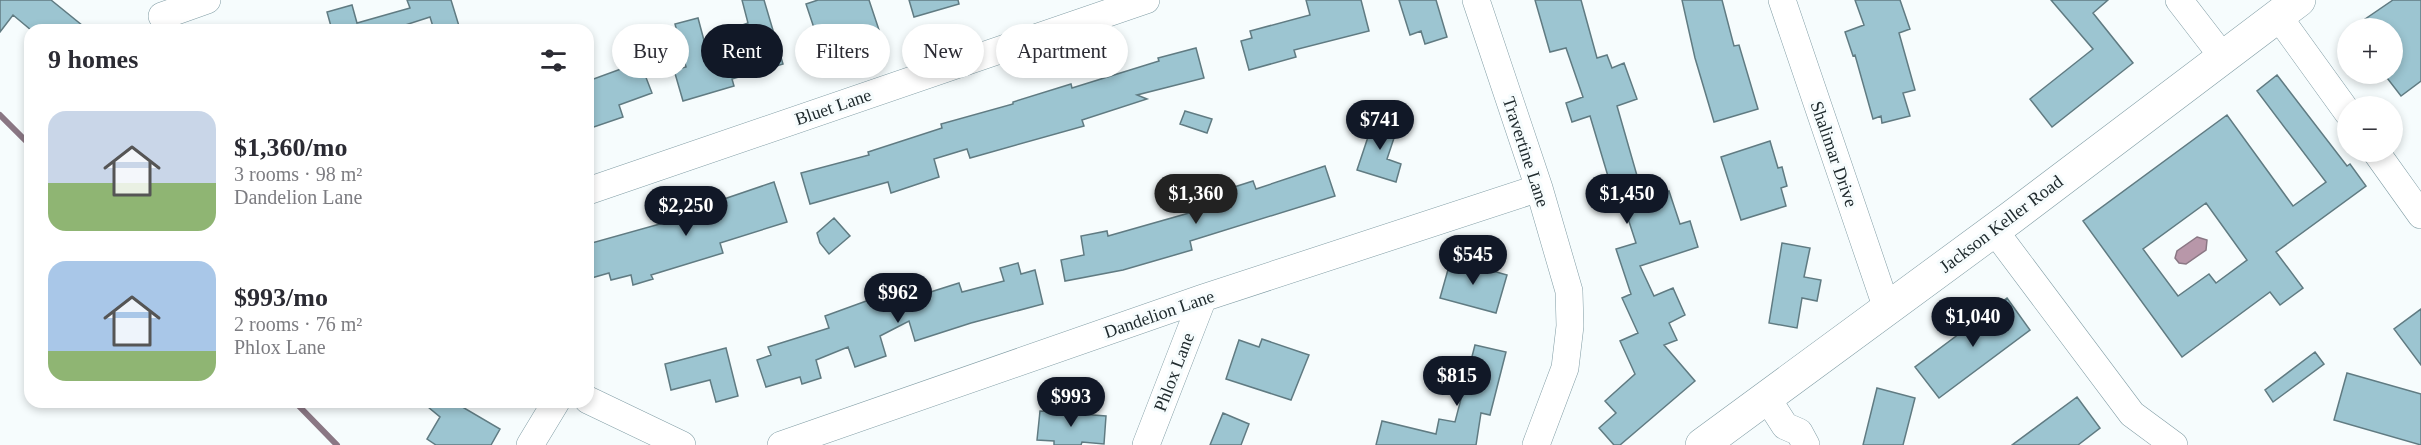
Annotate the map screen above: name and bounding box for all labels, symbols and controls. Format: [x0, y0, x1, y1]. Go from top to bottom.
map controls [2337, 18, 2403, 162]
button: + [2337, 18, 2403, 84]
chip: Buy [612, 24, 689, 78]
chip: Rent [701, 24, 783, 78]
chip: Filters [795, 24, 890, 78]
chip: New [902, 24, 984, 78]
chip: Apartment [996, 24, 1128, 78]
icon: filters [537, 44, 570, 77]
text: 9 homes [48, 45, 138, 74]
street label: Bluet Lane [792, 85, 874, 129]
street label: Travertine Lane [1499, 94, 1553, 210]
button: − [2337, 96, 2403, 162]
street label: Shalimar Drive [1807, 99, 1861, 209]
pin: $741 [1344, 100, 1416, 151]
text: $741 [1360, 108, 1400, 130]
text: $1,360/mo [234, 133, 347, 162]
icon: home [96, 135, 168, 207]
text: 3 rooms · 98 m² [234, 163, 362, 185]
street label: Jackson Keller Road [1935, 171, 2067, 277]
pin: $1,360 [1147, 174, 1245, 225]
pin: $1,450 [1578, 174, 1676, 225]
text: $1,360 [1169, 182, 1224, 204]
text: $1,450 [1600, 182, 1655, 204]
text: Dandelion Lane [234, 186, 362, 208]
pin: $2,250 [637, 186, 735, 237]
text: $2,250 [659, 194, 714, 216]
pin: $545 [1437, 235, 1509, 286]
text: $545 [1453, 243, 1493, 265]
pin: $962 [862, 273, 934, 324]
text: $962 [878, 281, 918, 303]
text: $993/mo [234, 283, 328, 312]
icon: home [96, 285, 168, 357]
street label: Dandelion Lane [1101, 286, 1217, 342]
pin: $1,040 [1924, 297, 2022, 348]
text: $1,040 [1946, 305, 2001, 327]
text: 2 rooms · 76 m² [234, 313, 362, 335]
street label: Phlox Lane [1150, 330, 1198, 414]
text: Phlox Lane [234, 336, 326, 358]
pin: $815 [1421, 356, 1493, 407]
text: $815 [1437, 364, 1477, 386]
pin: $993 [1035, 377, 1107, 428]
text: $993 [1051, 385, 1091, 407]

